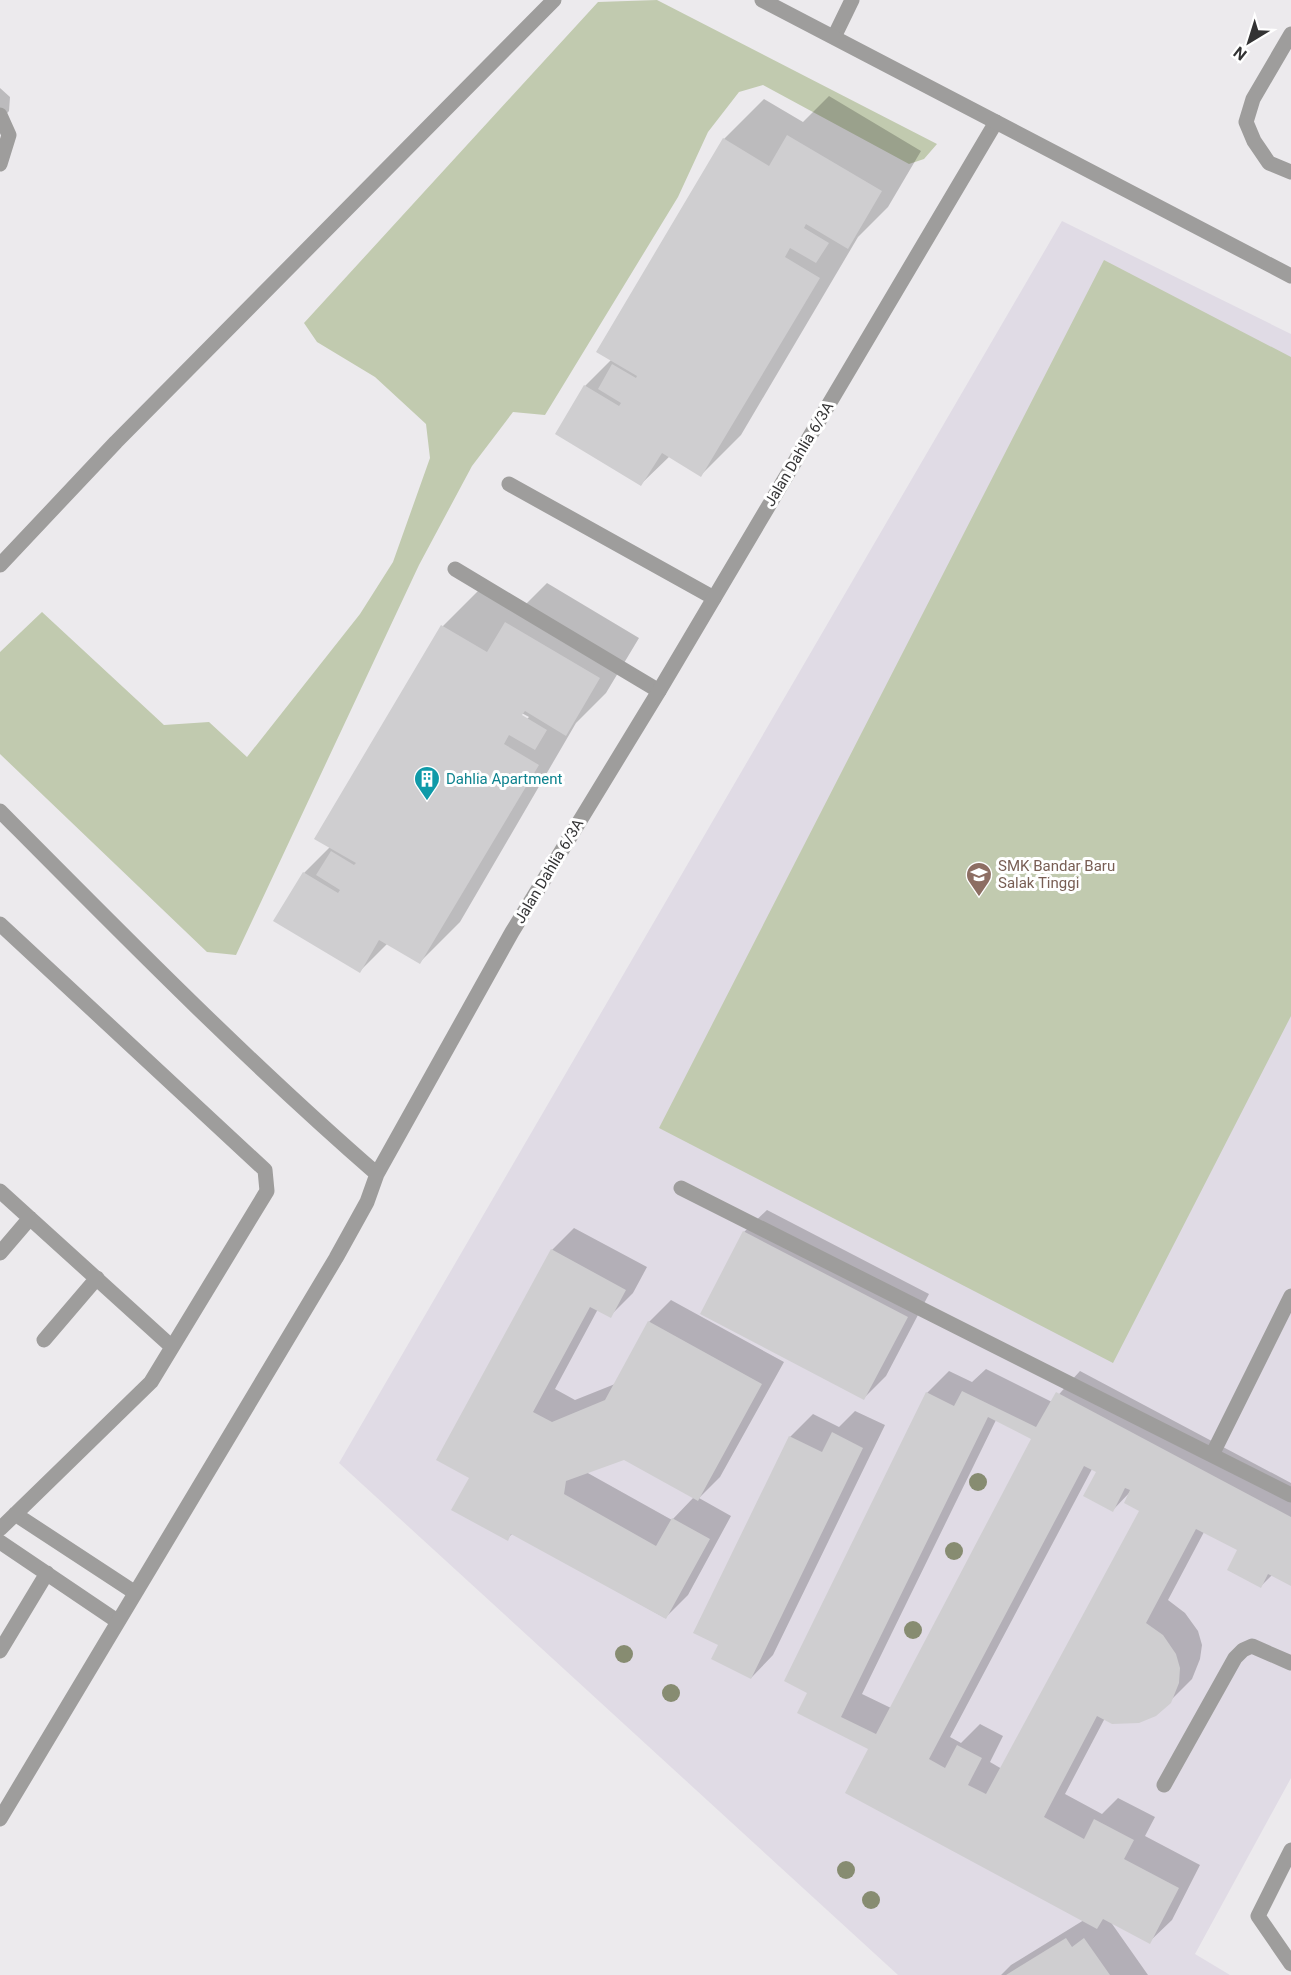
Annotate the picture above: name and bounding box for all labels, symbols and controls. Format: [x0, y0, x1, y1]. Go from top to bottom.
north arrow [1219, 12, 1279, 72]
text: N [1230, 42, 1250, 64]
street label: Jalan Dahlia 6/3A [761, 398, 837, 509]
building icon: Dahlia Apartment [412, 764, 442, 802]
place label: Dahlia Apartment [446, 770, 563, 788]
street label: Jalan Dahlia 6/3A [511, 815, 587, 926]
place label: SMK Bandar Baru Salak Tinggi [998, 857, 1115, 892]
school or university icon: SMK Bandar Baru Salak Tinggi [964, 860, 994, 898]

